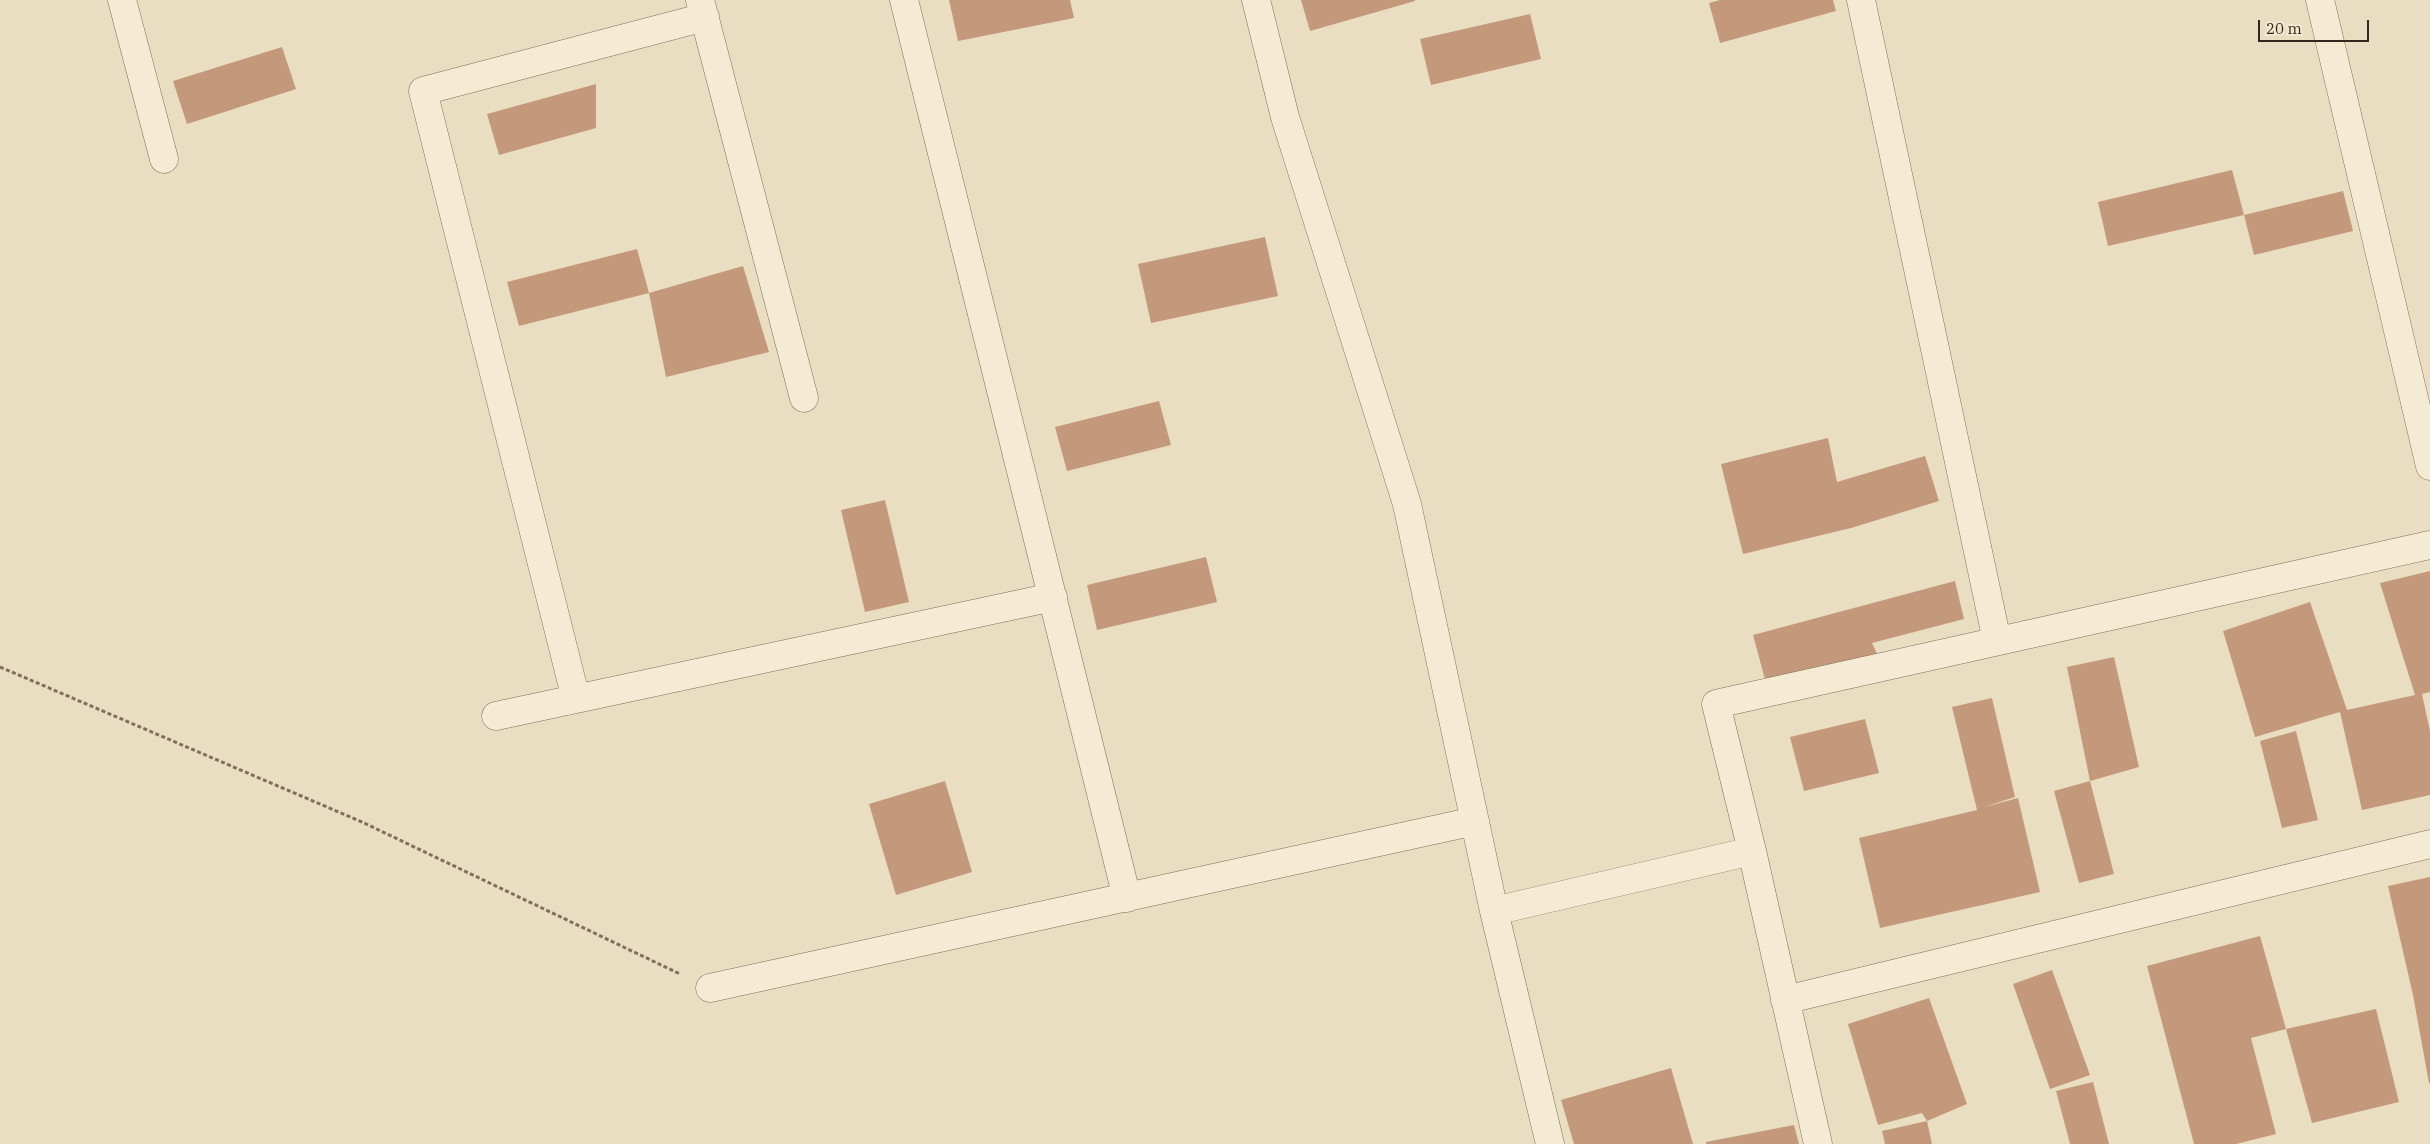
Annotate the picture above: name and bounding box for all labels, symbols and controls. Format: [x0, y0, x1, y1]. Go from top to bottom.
scale bar [2260, 10, 2371, 42]
text: 20 m [2266, 19, 2302, 38]

